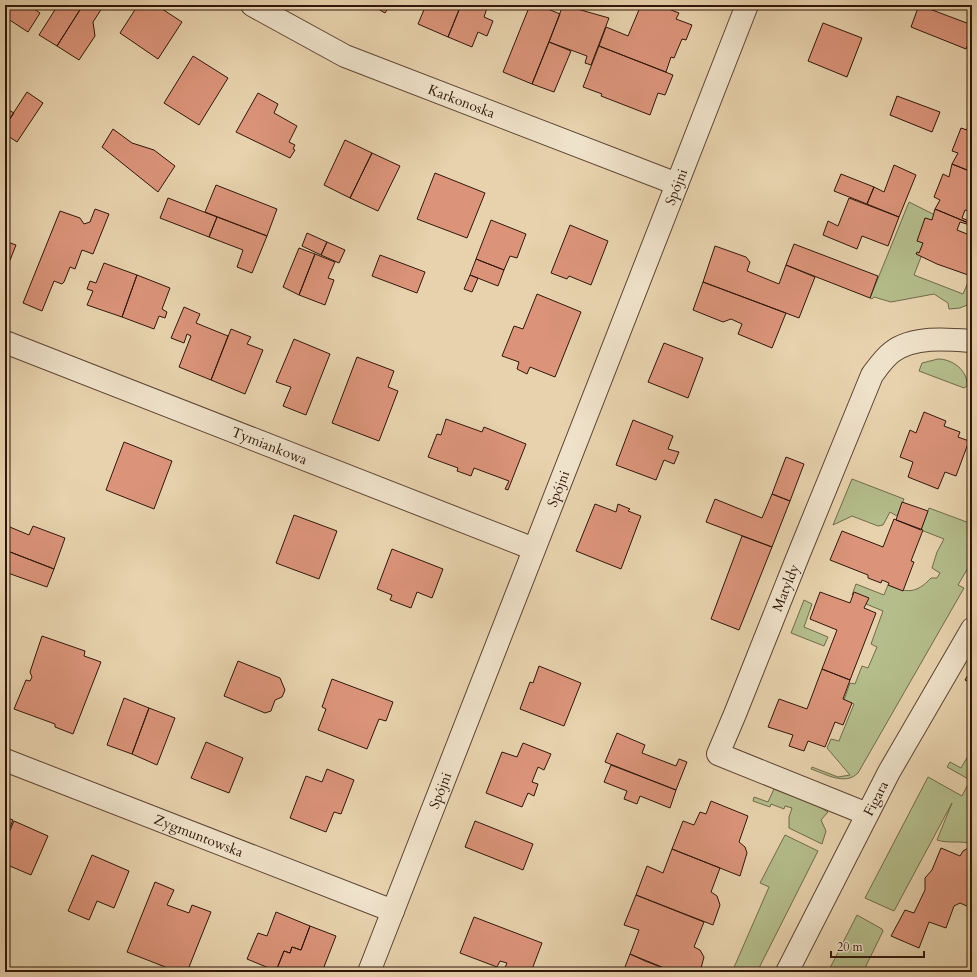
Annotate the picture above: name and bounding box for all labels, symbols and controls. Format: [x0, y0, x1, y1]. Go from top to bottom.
street label: Karkonoska [425, 79, 498, 122]
street label: Spójni [660, 166, 692, 208]
street label: Tymiankowa [229, 422, 310, 469]
street label: Spójni [542, 467, 574, 510]
street label: Matyldy [767, 561, 804, 614]
street label: Spójni [424, 769, 456, 811]
street label: Figara [859, 777, 892, 819]
street label: Zygmuntowska [151, 809, 246, 861]
scale bar [831, 933, 924, 959]
text: 20 m [837, 939, 864, 955]

